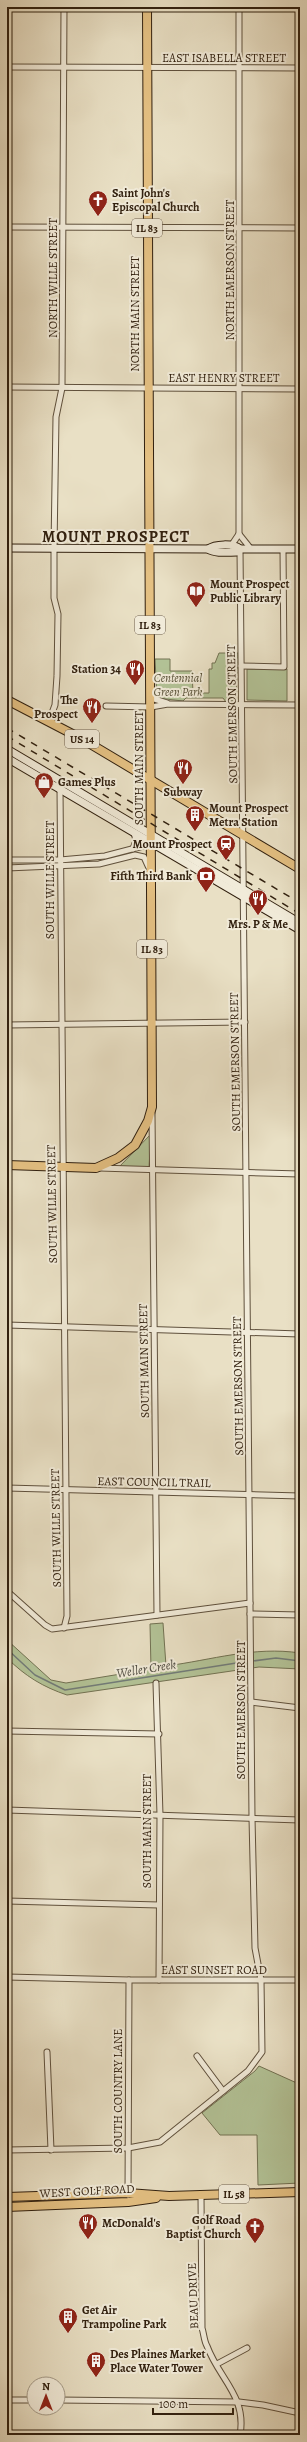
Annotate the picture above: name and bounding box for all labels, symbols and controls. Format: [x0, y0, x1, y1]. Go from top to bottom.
street label: EAST ISABELLA STREET [162, 50, 286, 66]
place label: Saint John's Episcopal Church [112, 185, 200, 215]
church icon: Saint John's Episcopal Church [87, 189, 109, 217]
street label: NORTH EMERSON STREET [222, 199, 238, 340]
street label: NORTH WILLE STREET [45, 218, 61, 338]
road number: IL 83 [132, 219, 162, 237]
street label: NORTH MAIN STREET [127, 256, 143, 372]
street label: EAST HENRY STREET [168, 370, 280, 386]
district label: MOUNT PROSPECT [42, 526, 190, 548]
place label: Mount Prospect Public Library [210, 576, 289, 606]
library icon: Mount Prospect Public Library [185, 580, 207, 608]
road number: IL 83 [135, 616, 165, 634]
street label: SOUTH EMERSON STREET [223, 644, 241, 784]
restaurant icon: Station 34 [124, 658, 146, 686]
place label: Station 34 [71, 661, 121, 677]
park label: Centennial Green Park [154, 670, 203, 700]
place label: The Prospect [34, 692, 78, 722]
restaurant icon: The Prospect [81, 696, 103, 724]
street label: SOUTH MAIN STREET [131, 710, 147, 825]
road number: US 14 [65, 730, 99, 748]
restaurant icon: Subway [172, 757, 194, 785]
shop icon: Games Plus [33, 771, 55, 799]
place label: Games Plus [58, 774, 116, 790]
place label: Subway [164, 784, 203, 800]
place label: Mount Prospect Metra Station [209, 800, 288, 830]
building icon: Mount Prospect Metra Station [184, 804, 206, 832]
street label: SOUTH WILLE STREET [42, 820, 58, 939]
station icon: Mount Prospect [215, 833, 237, 861]
place label: Mount Prospect [133, 836, 212, 852]
bank icon: Fifth Third Bank [195, 865, 217, 893]
place label: Fifth Third Bank [110, 868, 193, 884]
restaurant icon: Mrs. P & Me [247, 888, 269, 916]
place label: Mrs. P & Me [228, 916, 288, 932]
road number: IL 83 [137, 940, 167, 958]
street label: SOUTH EMERSON STREET [226, 992, 244, 1132]
street label: SOUTH WILLE STREET [43, 1144, 61, 1263]
street label: SOUTH MAIN STREET [135, 1303, 153, 1418]
street label: SOUTH EMERSON STREET [229, 1316, 247, 1456]
street label: SOUTH WILLE STREET [47, 1468, 65, 1587]
street label: EAST COUNCIL TRAIL [97, 1473, 212, 1491]
street label: SOUTH EMERSON STREET [233, 1640, 249, 1780]
water label: Weller Creek [115, 1655, 177, 1682]
street label: SOUTH MAIN STREET [139, 1773, 155, 1888]
street label: EAST SUNSET ROAD [161, 1962, 267, 1978]
street label: SOUTH COUNTRY LANE [110, 2029, 126, 2153]
street label: WEST GOLF ROAD [38, 2181, 135, 2202]
road number: IL 58 [219, 2185, 249, 2203]
restaurant icon: McDonald's [77, 2212, 99, 2240]
place label: Golf Road Baptist Church [166, 2212, 242, 2242]
place label: McDonald's [102, 2215, 160, 2231]
church icon: Golf Road Baptist Church [244, 2216, 266, 2244]
street label: BEAU DRIVE [184, 2263, 202, 2329]
place label: Get Air Trampoline Park [82, 2302, 167, 2332]
building icon: Get Air Trampoline Park [57, 2306, 79, 2334]
place label: Des Plaines Market Place Water Tower [110, 2346, 206, 2376]
building icon: Des Plaines Market Place Water Tower [85, 2350, 107, 2378]
north arrow [26, 2376, 66, 2416]
text: N [42, 2379, 50, 2394]
scale bar [153, 2390, 233, 2416]
text: 100 m [159, 2396, 188, 2412]

